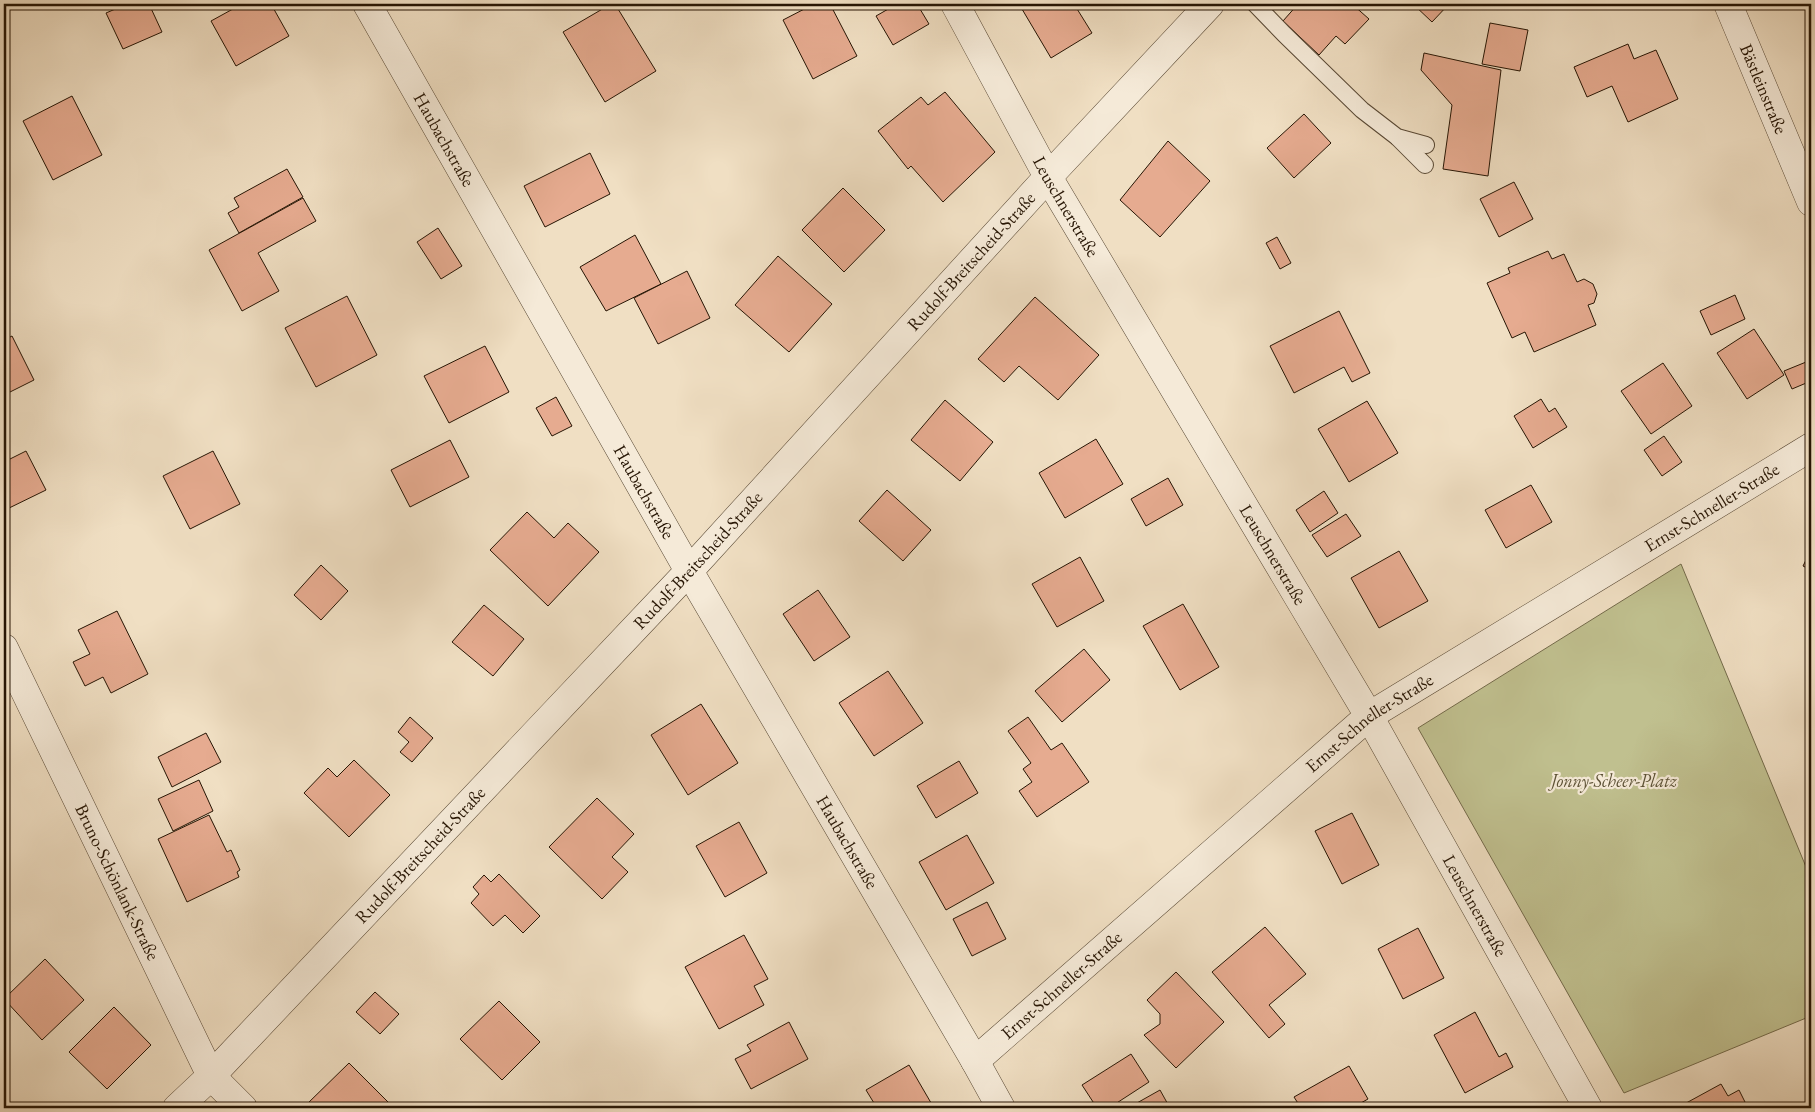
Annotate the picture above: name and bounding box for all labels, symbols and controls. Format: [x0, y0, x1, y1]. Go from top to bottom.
street label: Bästleinstraße [1735, 40, 1793, 137]
street label: Haubachstraße [409, 88, 480, 191]
street label: Leuschnerstraße [1028, 152, 1105, 261]
street label: Rudolf-Breitscheid-Straße [902, 187, 1040, 335]
street label: Haubachstraße [609, 440, 680, 543]
street label: Ernst-Schneller-Straße [1640, 457, 1783, 557]
street label: Rudolf-Breitscheid-Straße [628, 486, 767, 634]
street label: Leuschnerstraße [1235, 500, 1312, 609]
street label: Ernst-Schneller-Straße [1301, 668, 1437, 777]
park label: Jonny-Scheer-Platz [1547, 769, 1677, 793]
street label: Rudolf-Breitscheid-Straße [350, 781, 490, 928]
street label: Haubachstraße [811, 791, 884, 893]
street label: Bruno-Schönlank-Straße [70, 800, 165, 964]
street label: Leuschnerstraße [1438, 851, 1513, 960]
street label: Ernst-Schneller-Straße [996, 926, 1127, 1044]

